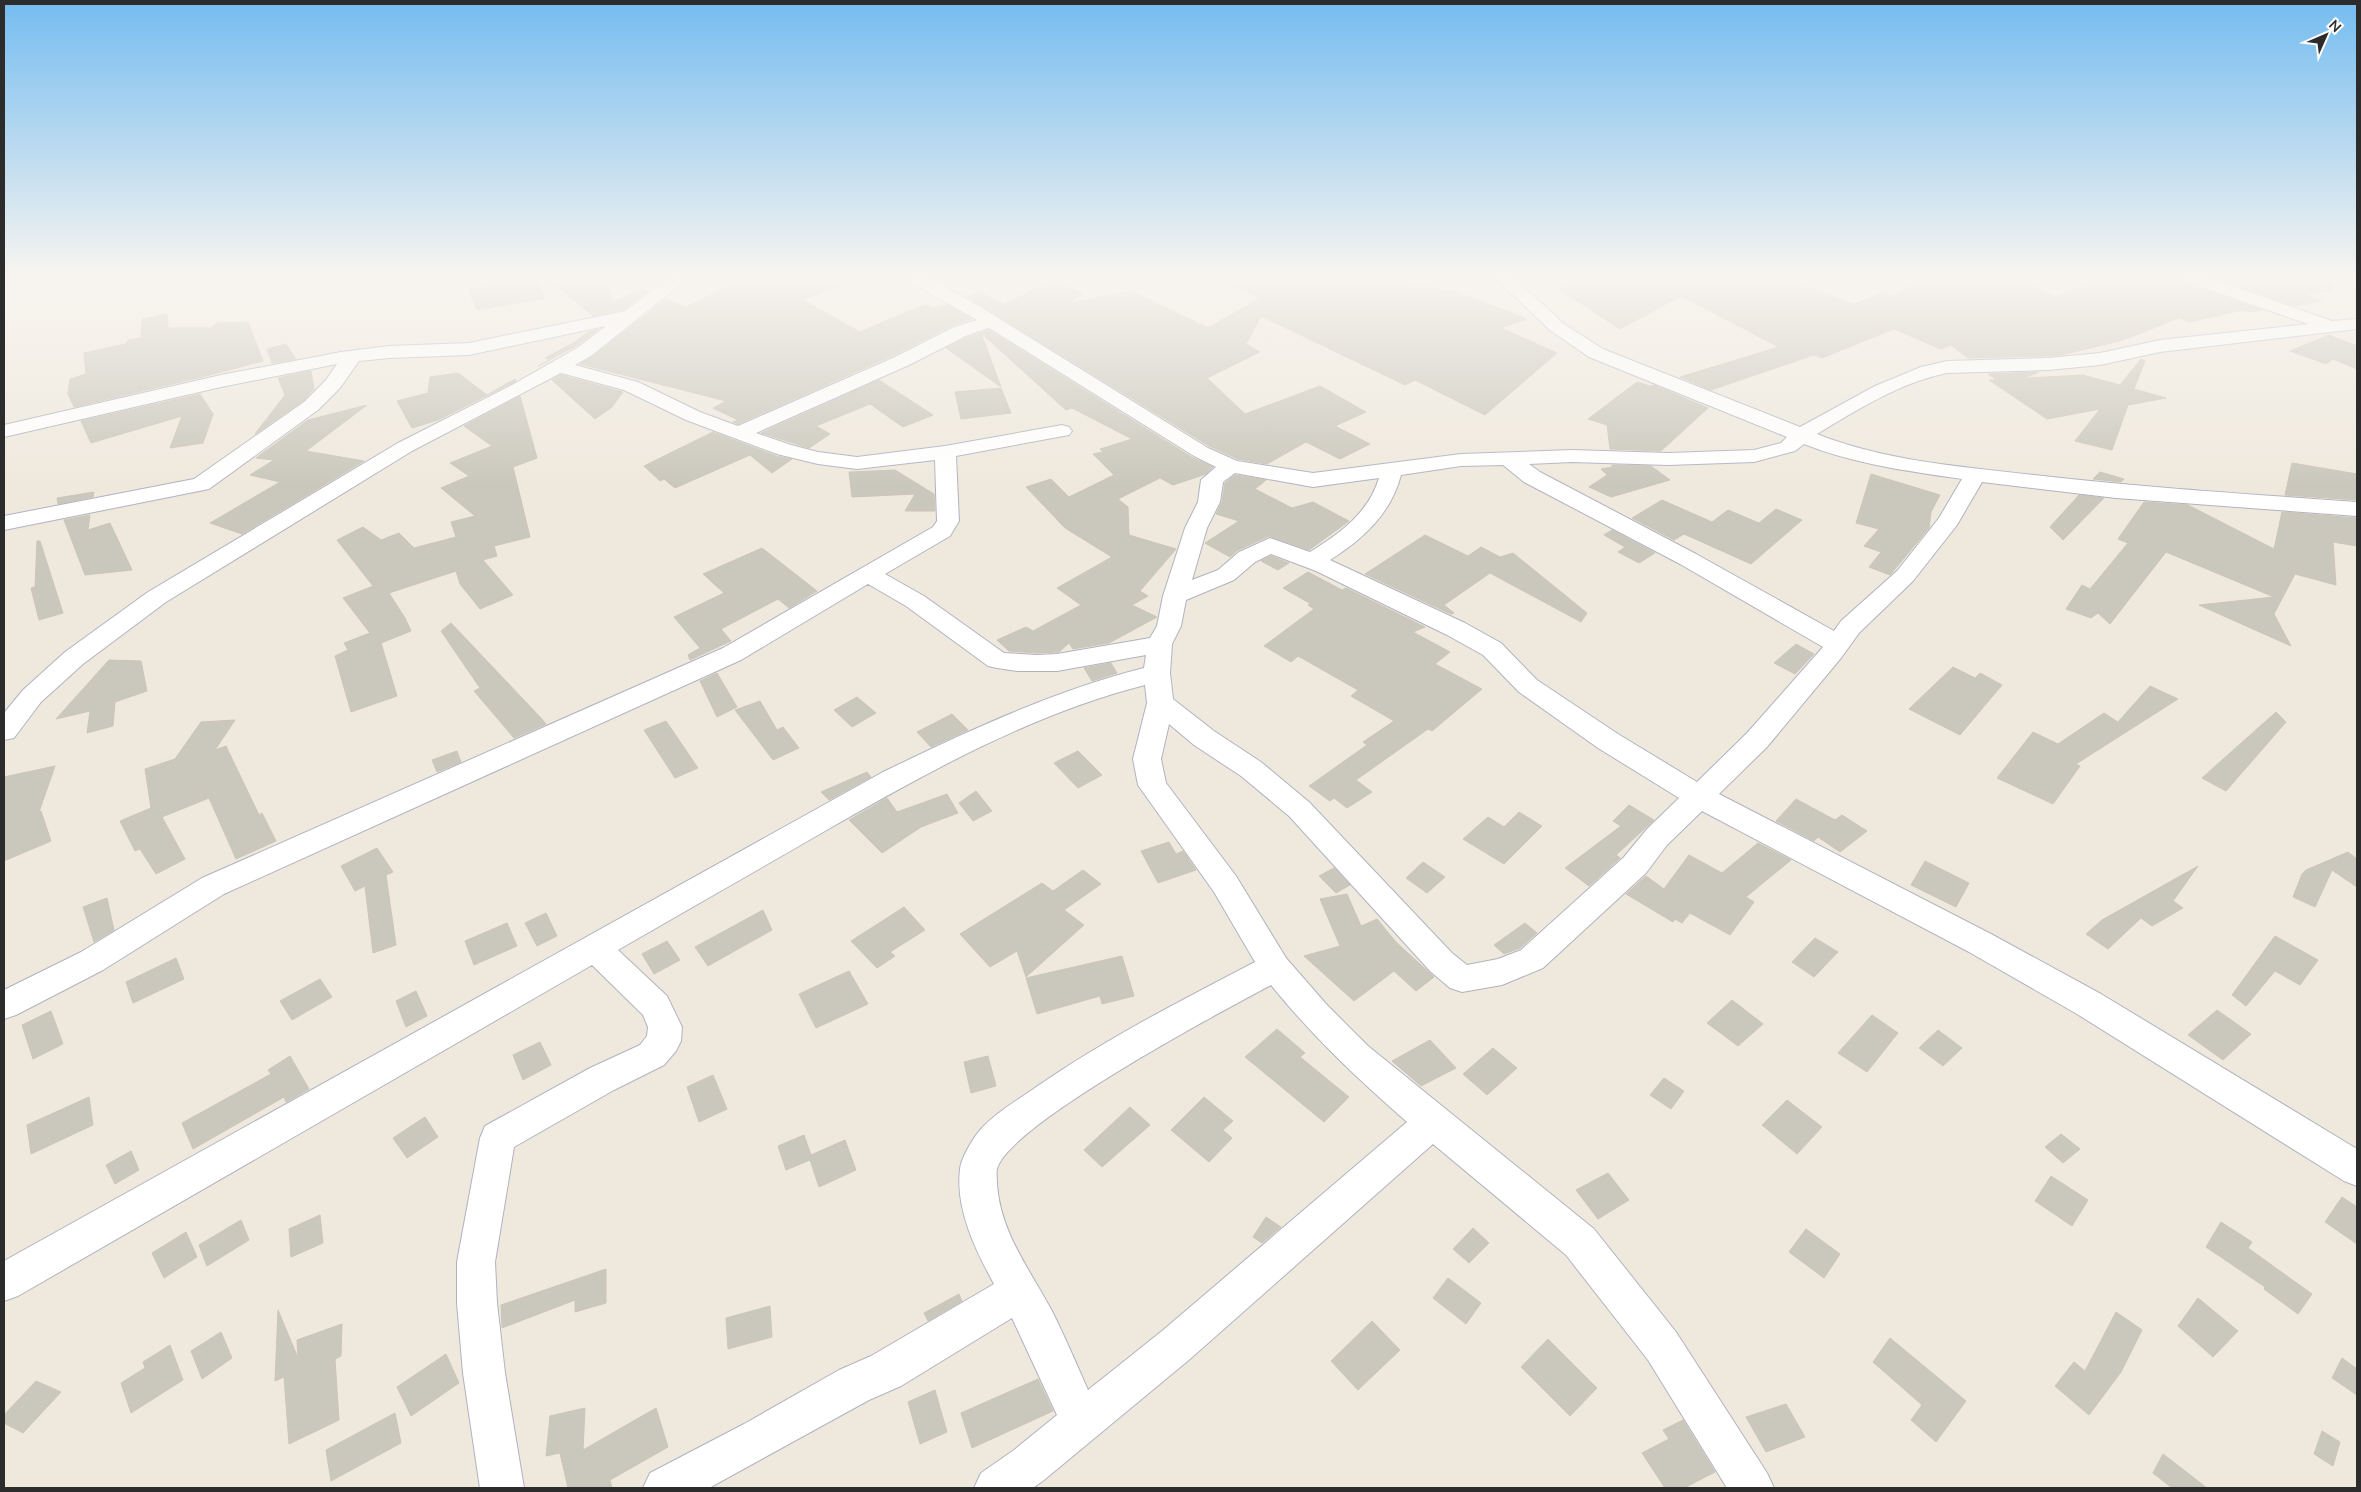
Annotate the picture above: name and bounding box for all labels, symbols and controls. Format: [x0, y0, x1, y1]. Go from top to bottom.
north arrow [2301, 10, 2351, 60]
text: N [2324, 16, 2345, 37]

